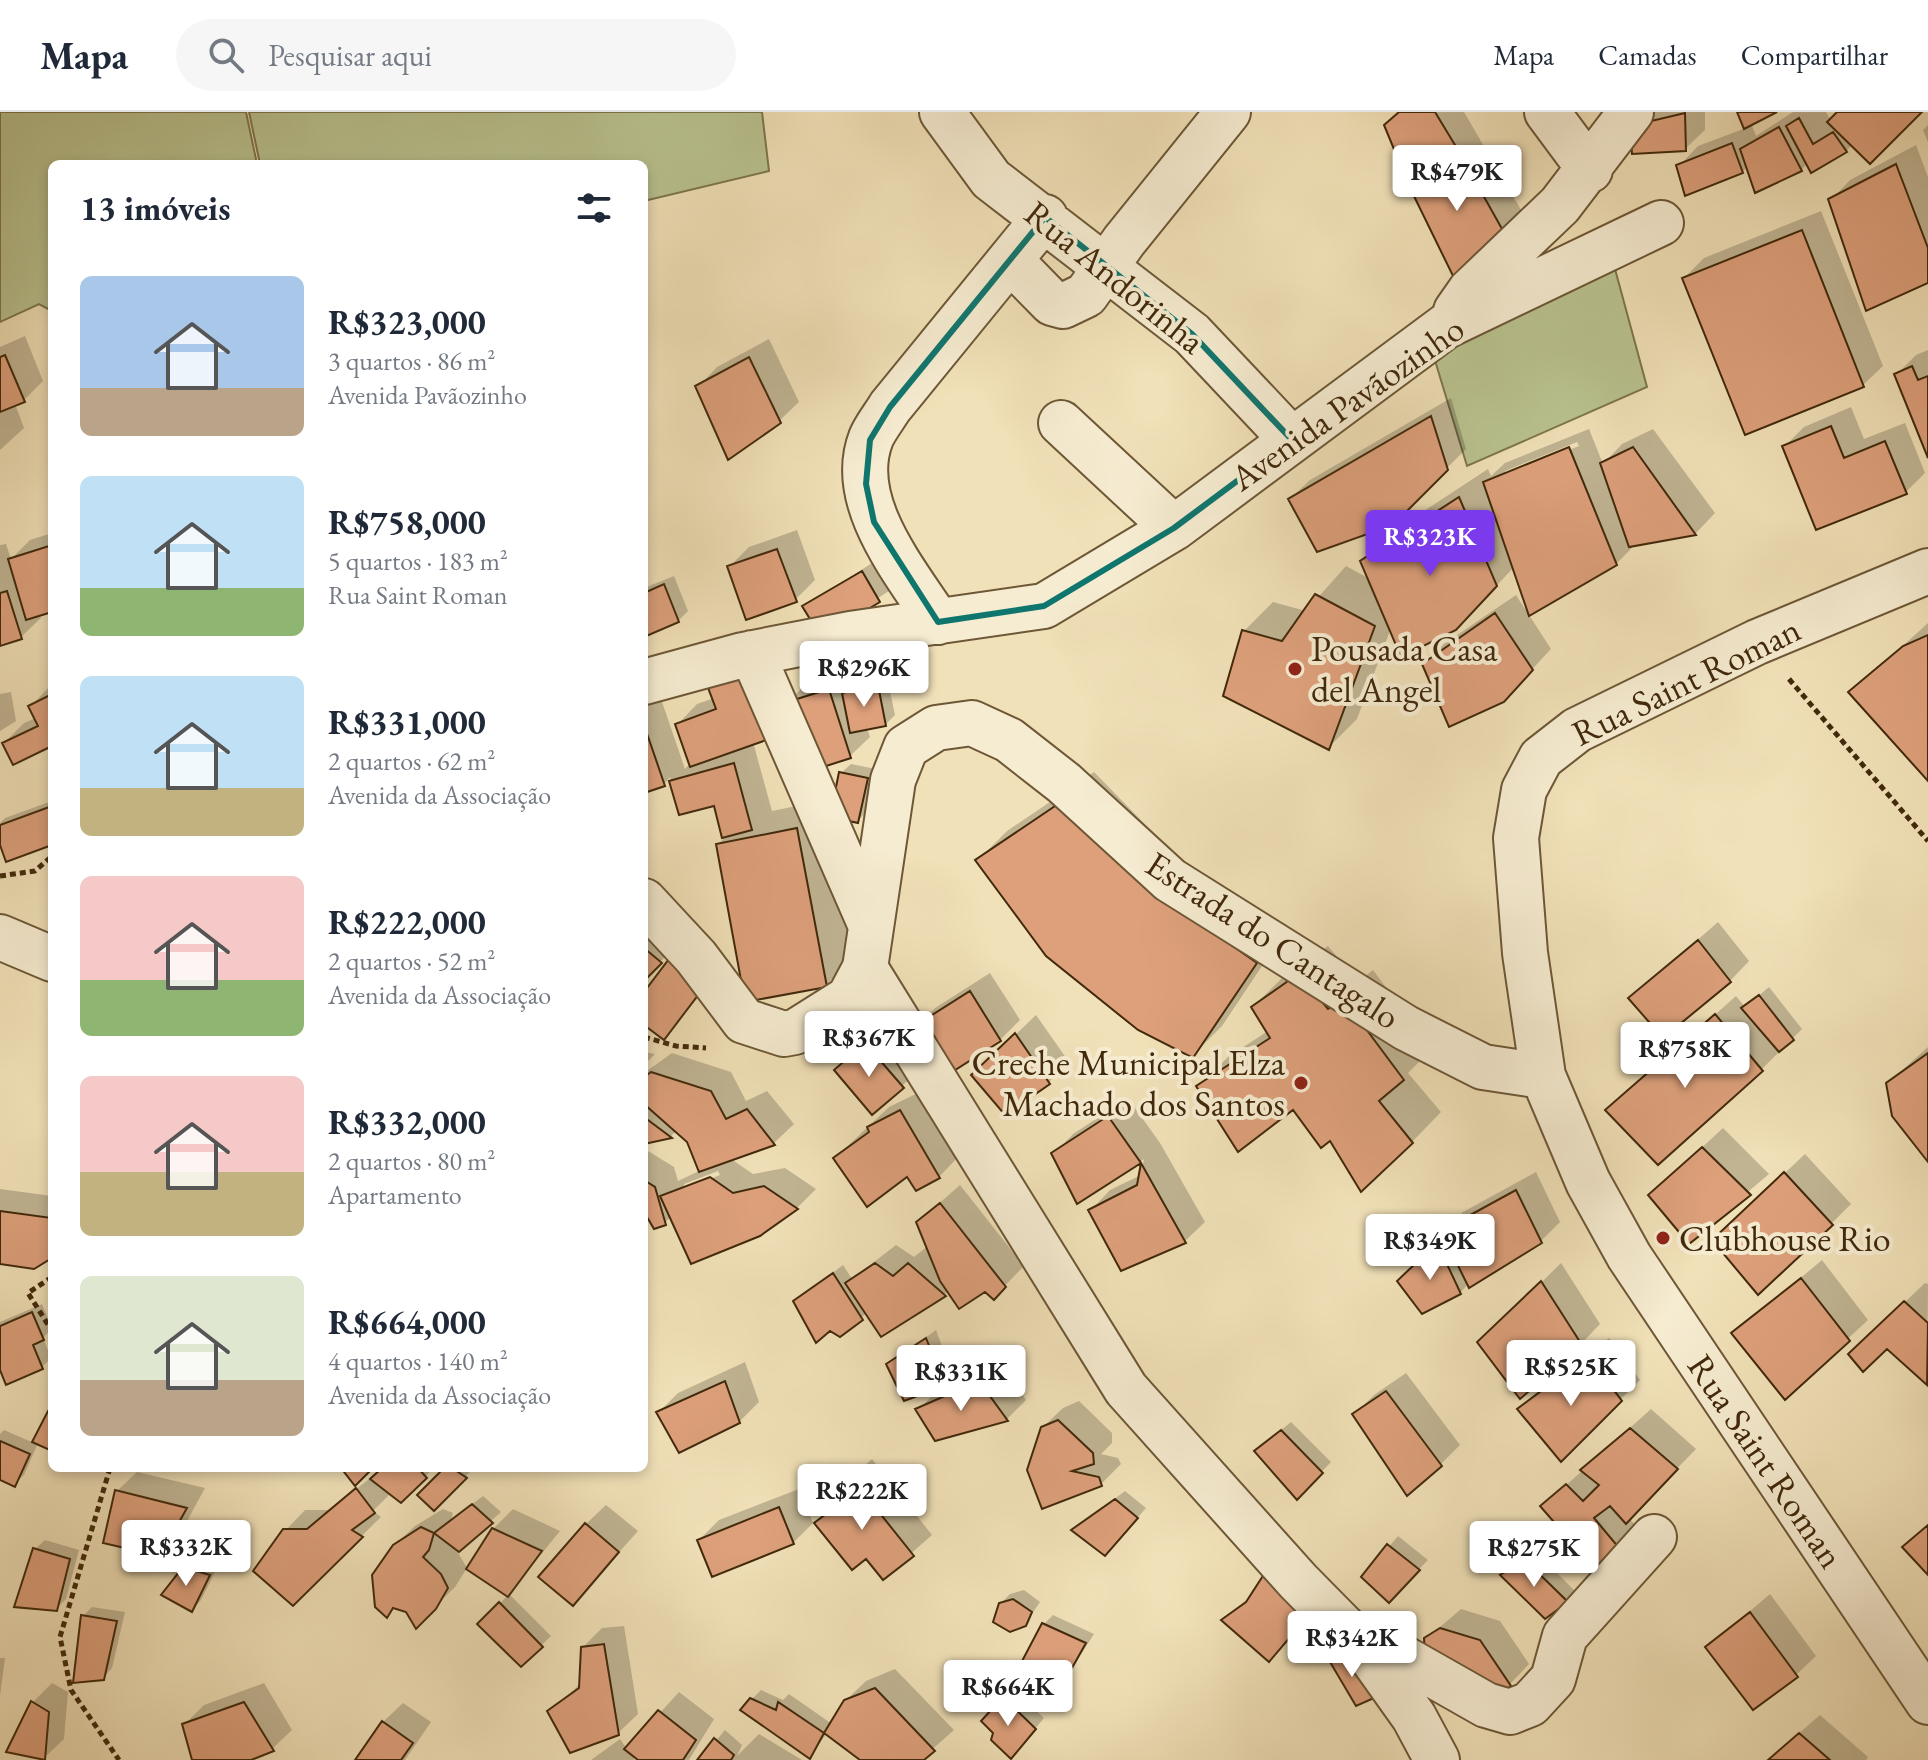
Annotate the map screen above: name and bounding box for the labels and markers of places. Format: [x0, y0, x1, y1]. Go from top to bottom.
pin: R$479K [1392, 145, 1522, 213]
pin: R$323K [1365, 510, 1495, 578]
place label: Pousada Casa del Angel [1311, 625, 1498, 713]
pin: R$296K [799, 641, 929, 709]
marker: Pousada Casa del Angel [1286, 660, 1304, 678]
pin: R$367K [804, 1011, 934, 1079]
pin: R$758K [1620, 1022, 1750, 1090]
place label: Creche Municipal Elza Machado dos Santos [972, 1039, 1286, 1127]
marker: Creche Municipal Elza Machado dos Santos [1292, 1074, 1310, 1092]
pin: R$349K [1365, 1214, 1495, 1282]
place label: Clubhouse Rio [1679, 1215, 1891, 1262]
marker: Clubhouse Rio [1654, 1229, 1672, 1247]
pin: R$525K [1506, 1340, 1636, 1408]
pin: R$331K [896, 1345, 1026, 1413]
pin: R$222K [797, 1464, 927, 1532]
pin: R$332K [121, 1520, 251, 1588]
pin: R$275K [1469, 1521, 1599, 1589]
pin: R$342K [1287, 1611, 1417, 1679]
pin: R$664K [943, 1660, 1073, 1728]

